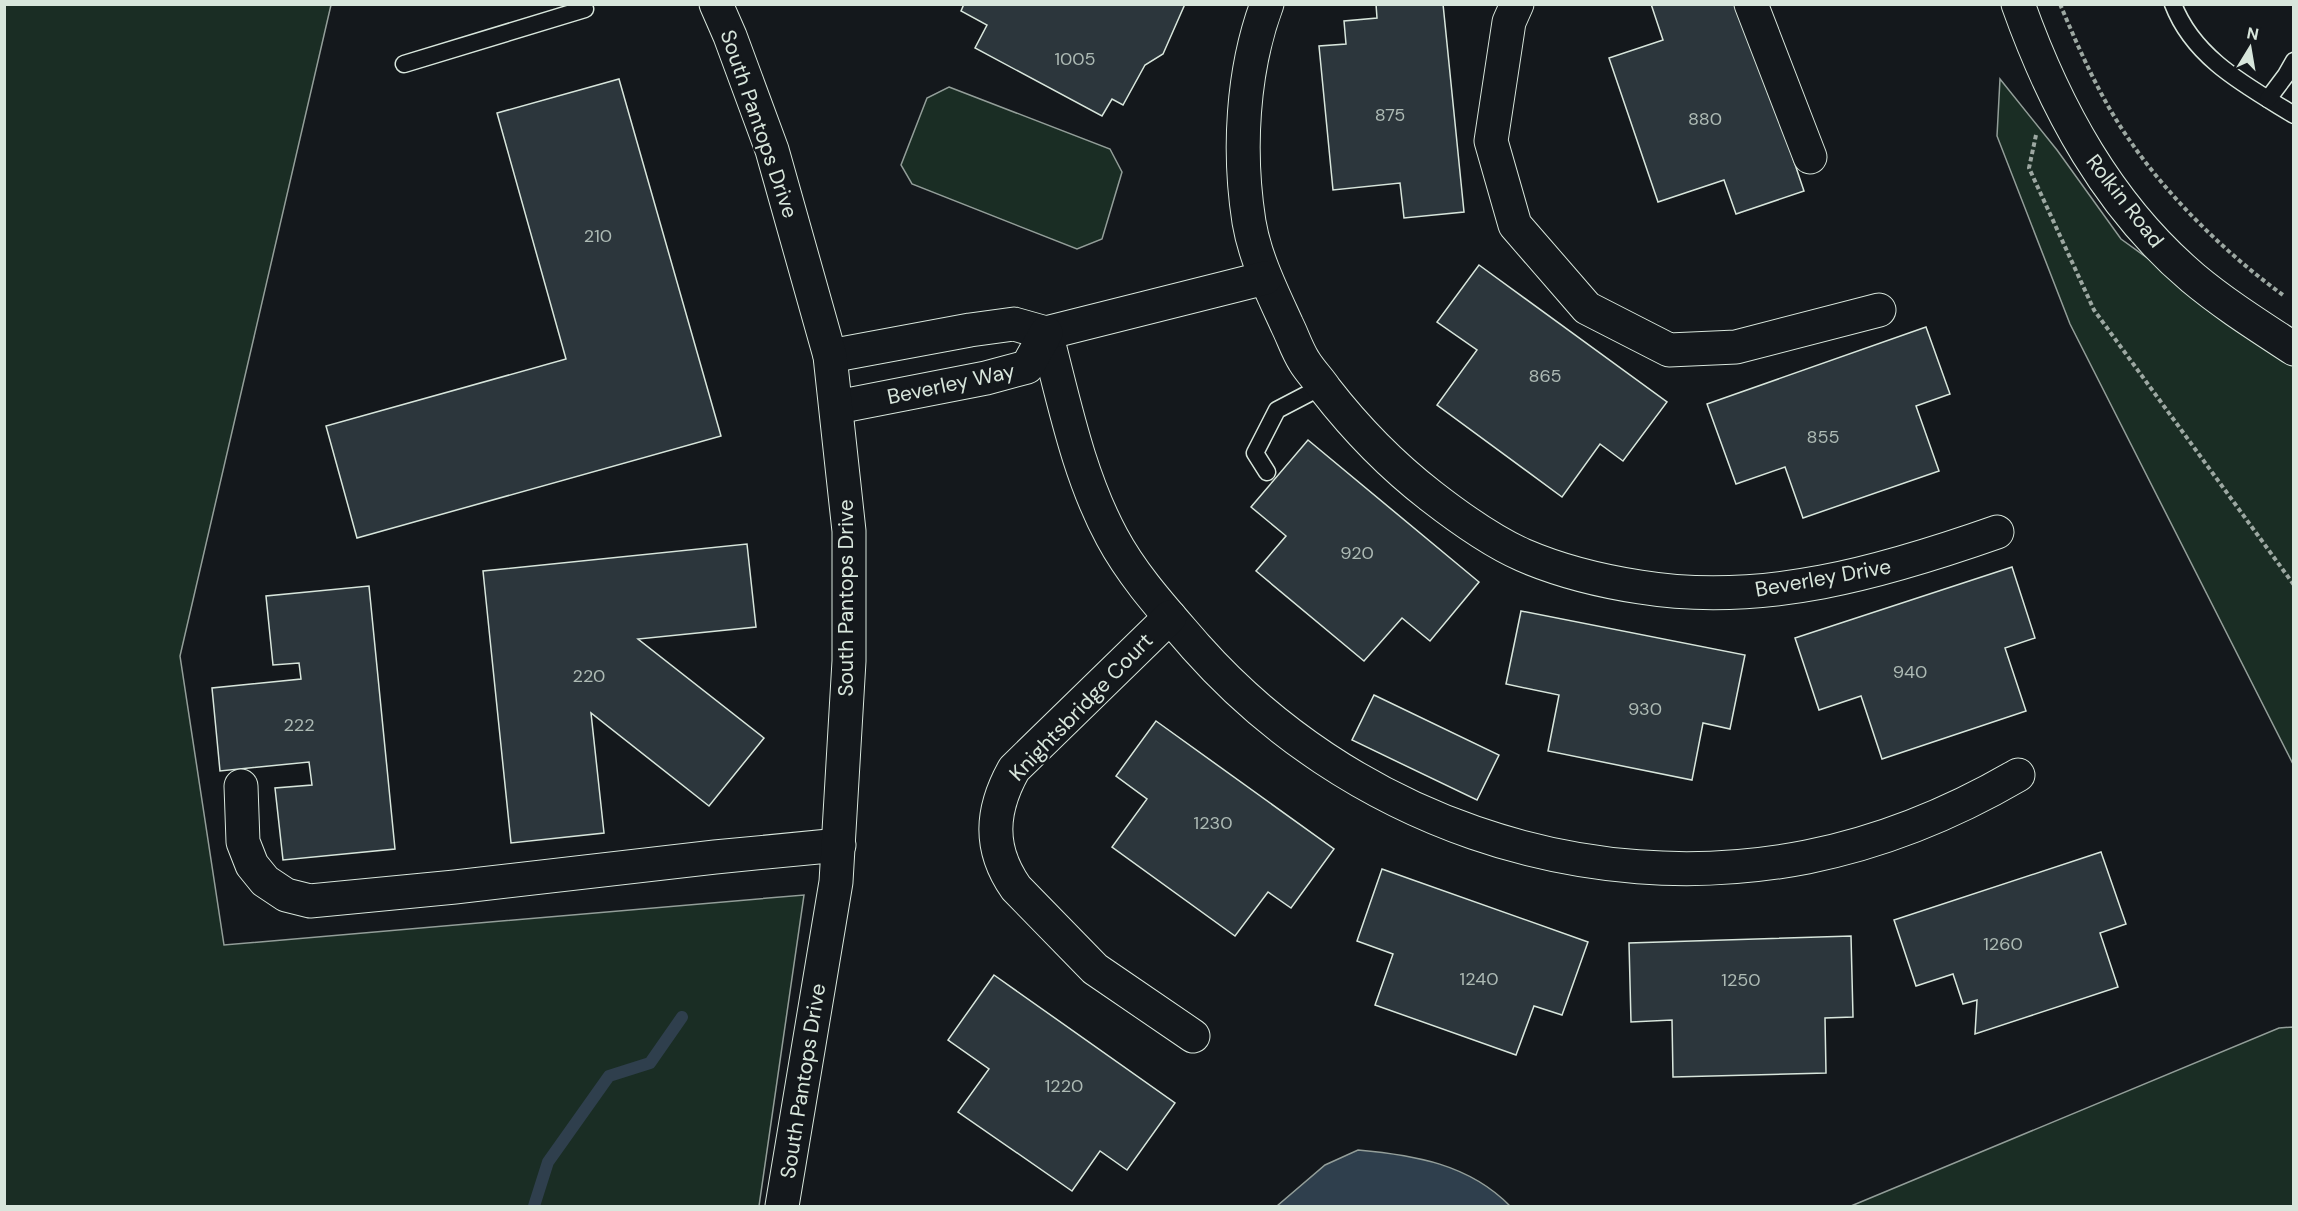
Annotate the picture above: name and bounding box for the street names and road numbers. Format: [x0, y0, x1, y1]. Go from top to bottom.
street label: South Pantops Drive [714, 26, 804, 222]
street label: Rolkin Road [2080, 149, 2170, 253]
street label: Beverley Way [885, 357, 1018, 411]
street label: South Pantops Drive [832, 499, 860, 697]
street label: Beverley Drive [1753, 552, 1893, 604]
street label: Knightsbridge Court [1003, 627, 1159, 787]
street label: South Pantops Drive [774, 981, 832, 1181]

